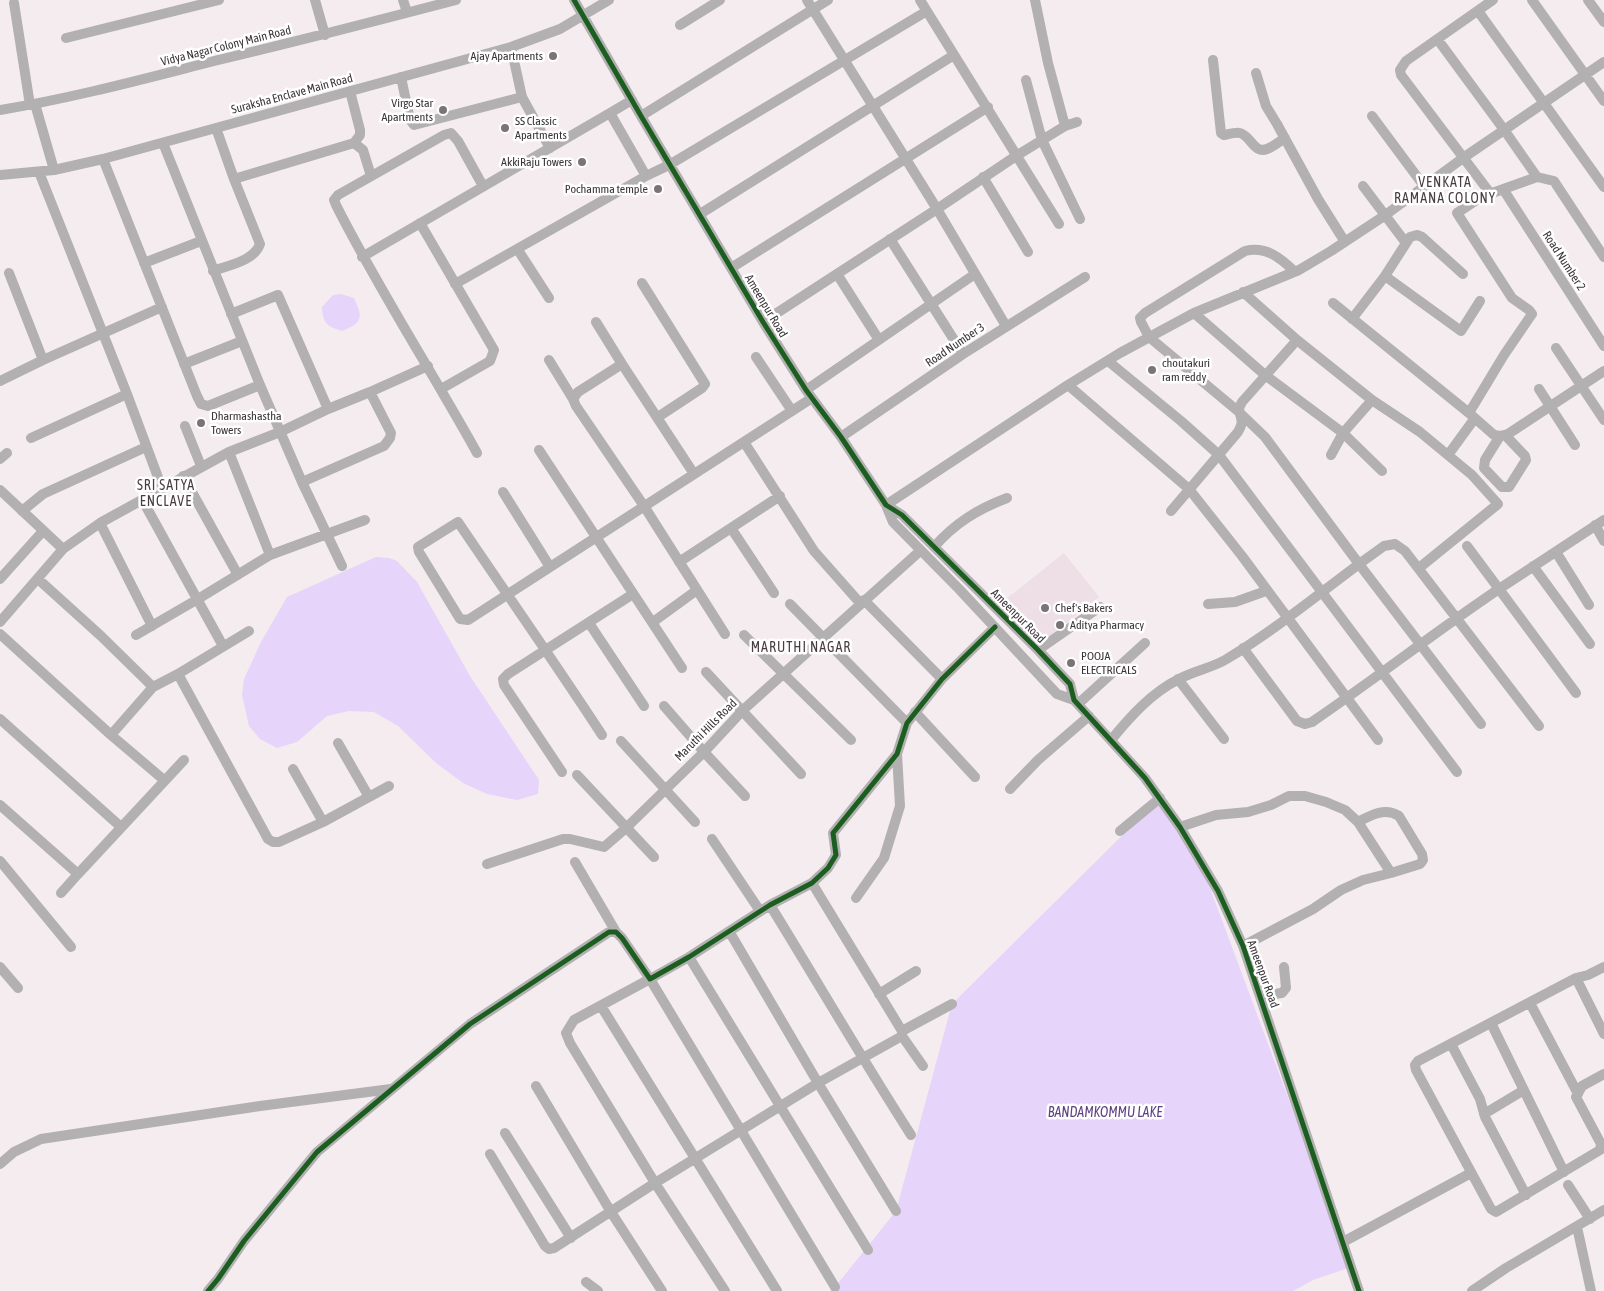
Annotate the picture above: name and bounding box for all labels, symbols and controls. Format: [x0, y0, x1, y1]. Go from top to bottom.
street label: Vidya Nagar Colony Main Road [159, 23, 293, 69]
place label: Ajay Apartments [471, 49, 543, 63]
marker: Ajay Apartments [547, 50, 559, 62]
street label: Suraksha Enclave Main Road [230, 71, 354, 117]
place label: Virgo Star Apartments [381, 96, 433, 124]
marker: Virgo Star Apartments [437, 104, 449, 116]
place label: SS Classic Apartments [515, 114, 567, 142]
marker: SS Classic Apartments [499, 122, 511, 134]
place label: AkkiRaju Towers [501, 155, 572, 169]
marker: AkkiRaju Towers [576, 156, 588, 168]
district label: VENKATA RAMANA COLONY [1392, 175, 1498, 208]
place label: Pochamma temple [565, 182, 648, 196]
marker: Pochamma temple [652, 183, 664, 195]
street label: Road Number 2 [1539, 229, 1589, 293]
street label: Ameenpur Road [742, 272, 790, 340]
street label: Road Number 3 [923, 320, 987, 370]
place label: choutakuri ram reddy [1162, 356, 1210, 384]
marker: choutakuri ram reddy [1146, 364, 1158, 376]
place label: Dharmashastha Towers [211, 409, 282, 437]
marker: Dharmashastha Towers [195, 417, 207, 429]
district label: SRI SATYA ENCLAVE [136, 478, 196, 511]
street label: Ameenpur Road [988, 586, 1048, 646]
place label: Chef's Bakers [1055, 601, 1113, 615]
marker: Chef's Bakers [1039, 602, 1051, 614]
place label: Aditya Pharmacy [1070, 618, 1144, 632]
marker: Aditya Pharmacy [1054, 619, 1066, 631]
district label: MARUTHI NAGAR [749, 640, 853, 656]
place label: POOJA ELECTRICALS [1081, 649, 1137, 677]
marker: POOJA ELECTRICALS [1065, 657, 1077, 669]
street label: Maruthi Hills Road [672, 696, 740, 764]
street label: Ameenpur Road [1244, 938, 1282, 1010]
water label: BANDAMKOMMU LAKE [1048, 1105, 1162, 1121]

